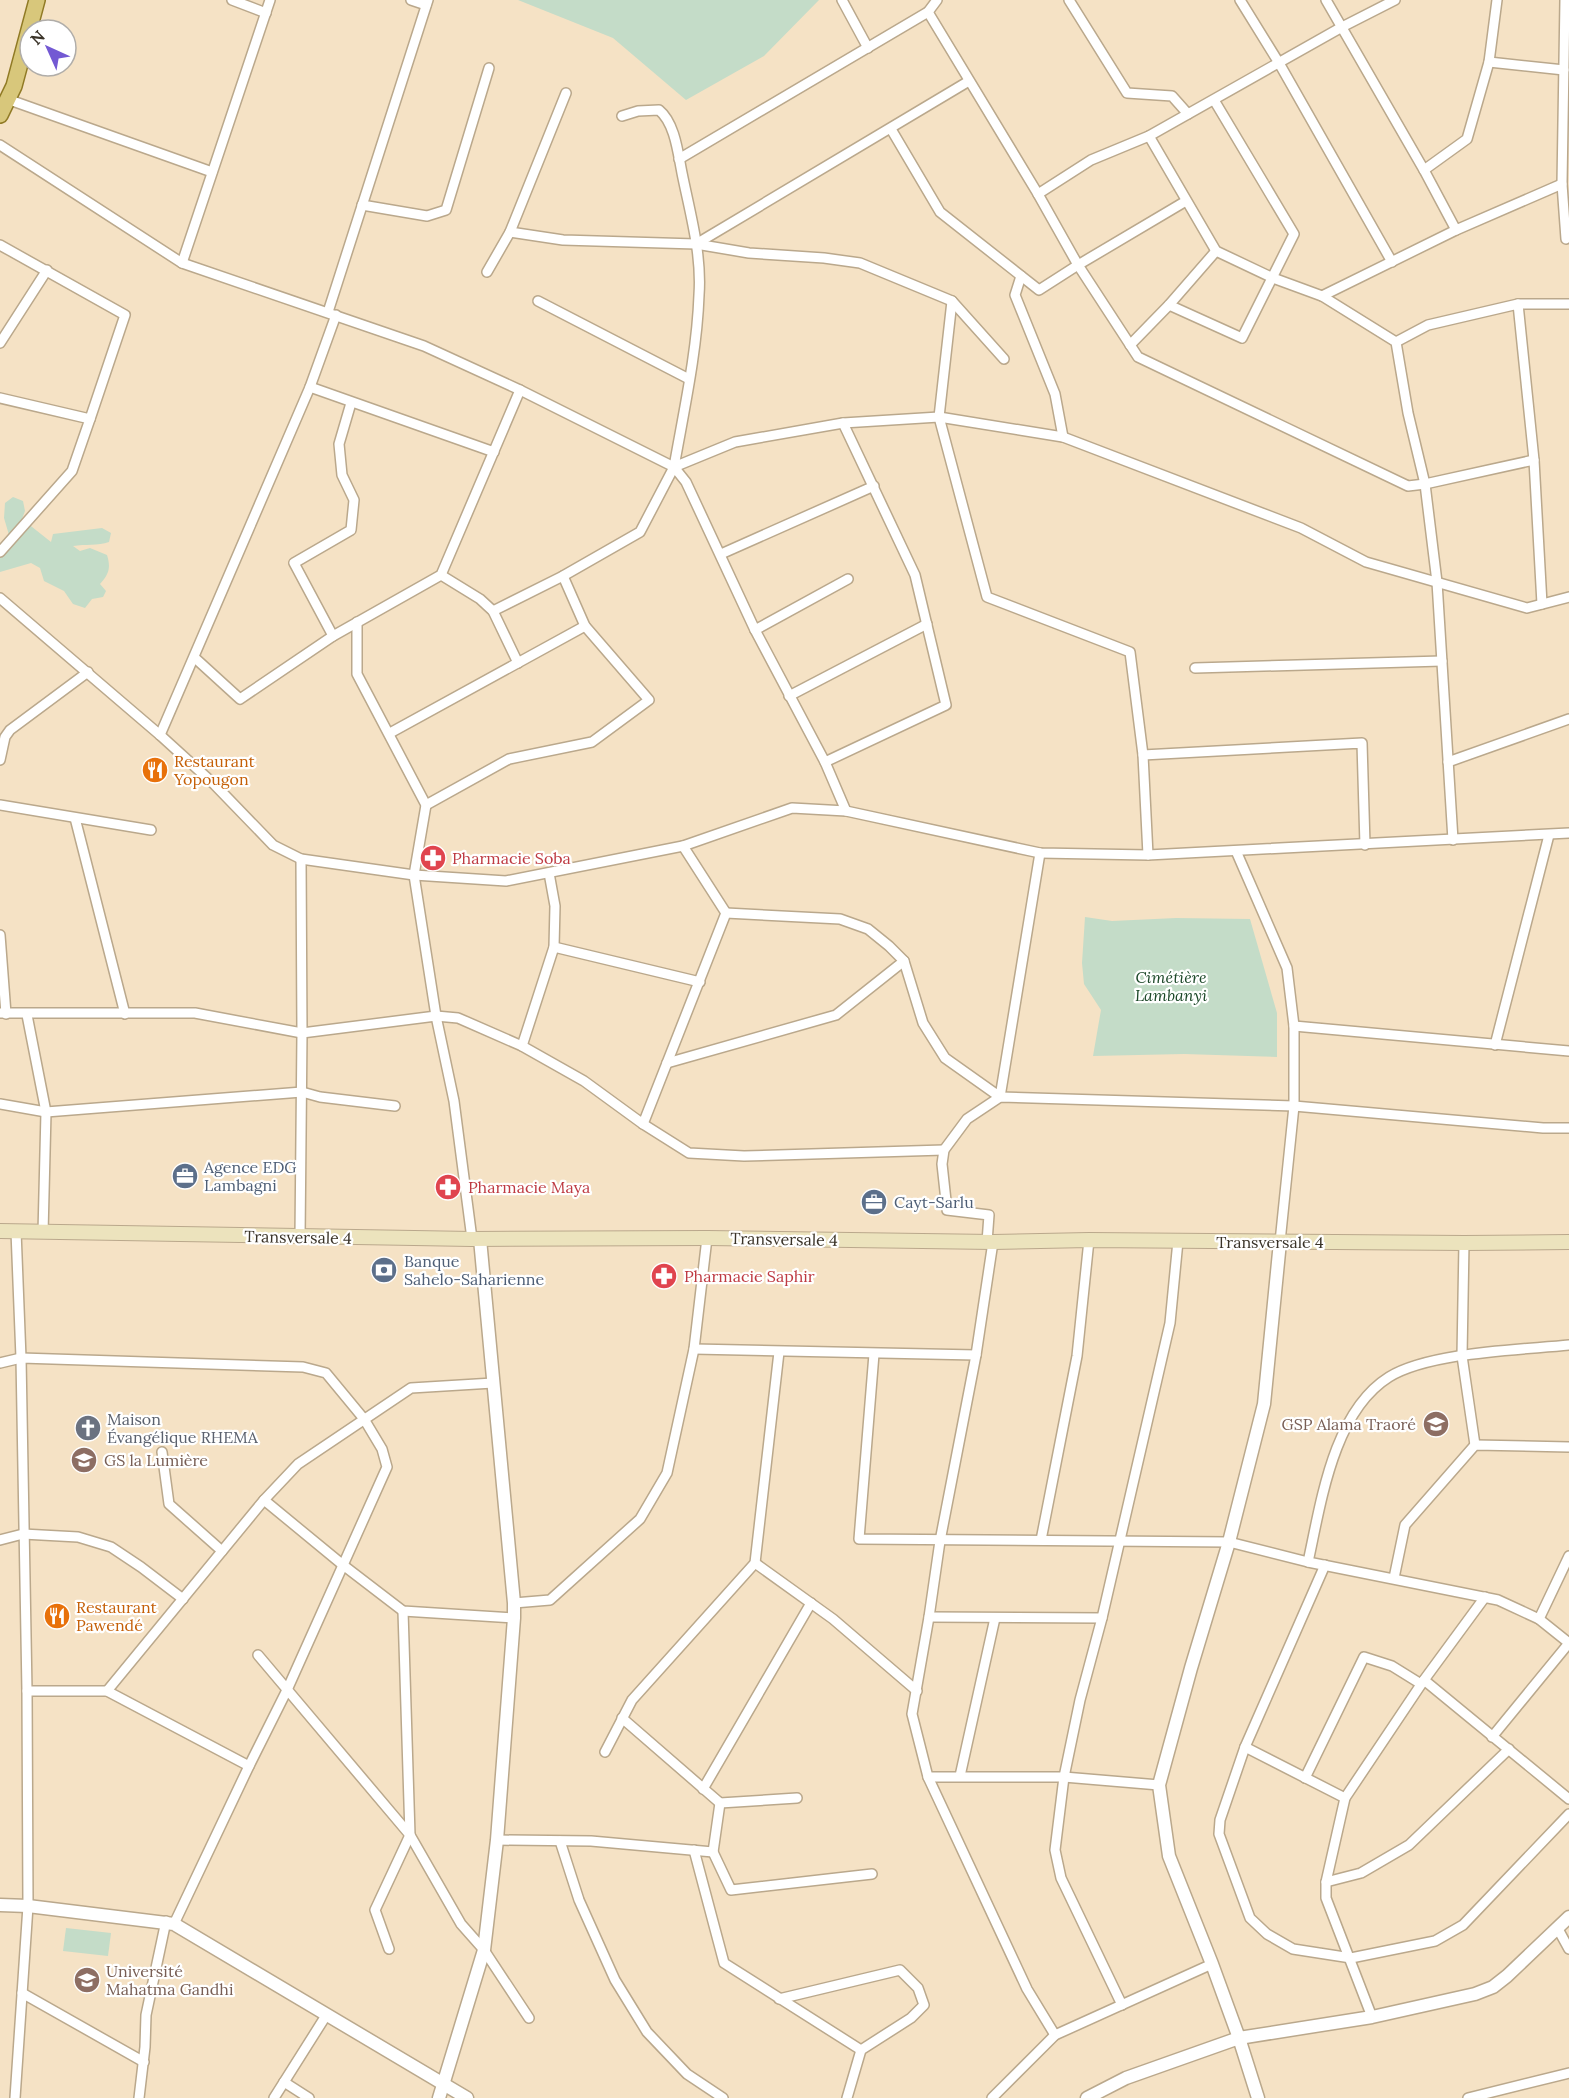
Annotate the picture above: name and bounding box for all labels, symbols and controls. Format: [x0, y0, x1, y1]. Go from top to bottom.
north arrow [18, 18, 78, 78]
text: N [26, 26, 49, 49]
place label: Restaurant Yopougon [173, 751, 256, 789]
restaurant icon: Restaurant Yopougon [140, 755, 170, 785]
pharmacy icon: Pharmacie Soba [418, 843, 448, 873]
place label: Pharmacie Soba [452, 848, 571, 868]
park label: Cimétière Lambanyi [1135, 967, 1207, 1005]
place label: Agence EDG Lambagni [203, 1157, 297, 1195]
office icon: Agence EDG Lambagni [170, 1161, 200, 1191]
pharmacy icon: Pharmacie Maya [433, 1172, 463, 1202]
place label: Pharmacie Maya [468, 1177, 590, 1197]
office icon: Cayt-Sarlu [859, 1187, 889, 1217]
place label: Cayt-Sarlu [894, 1192, 974, 1212]
street label: Transversale 4 [244, 1226, 352, 1248]
street label: Transversale 4 [730, 1228, 838, 1250]
street label: Transversale 4 [1216, 1232, 1324, 1252]
place label: Banque Sahelo-Saharienne [404, 1251, 545, 1289]
bank icon: Banque Sahelo-Saharienne [369, 1255, 399, 1285]
pharmacy icon: Pharmacie Saphir [649, 1261, 679, 1291]
place label: Pharmacie Saphir [684, 1266, 815, 1286]
place label: Maison Évangélique RHEMA [107, 1409, 259, 1447]
school or university icon: GSP Alama Traoré [1421, 1409, 1451, 1439]
church icon: Maison Évangélique RHEMA [73, 1413, 103, 1443]
place label: GSP Alama Traoré [1282, 1414, 1416, 1434]
school or university icon: GS la Lumière [69, 1445, 99, 1475]
place label: GS la Lumière [104, 1450, 208, 1470]
place label: Restaurant Pawendé [76, 1597, 158, 1635]
restaurant icon: Restaurant Pawendé [42, 1601, 72, 1631]
place label: Université Mahatma Gandhi [106, 1961, 233, 1999]
school or university icon: Université Mahatma Gandhi [72, 1965, 102, 1995]

